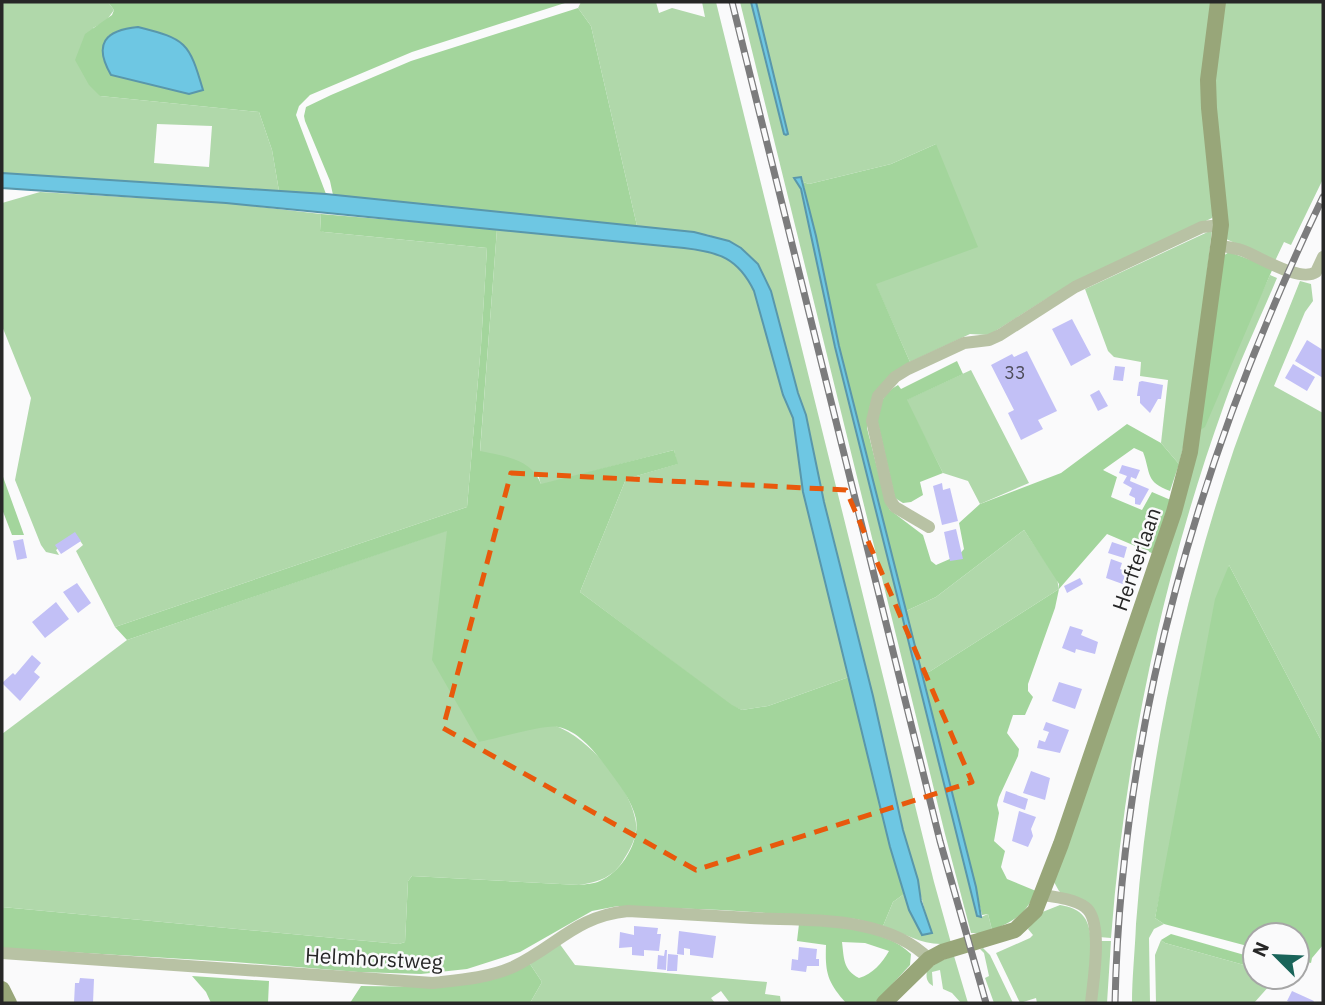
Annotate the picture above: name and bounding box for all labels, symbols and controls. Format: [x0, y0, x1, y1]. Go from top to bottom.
house number: 33 [1004, 361, 1026, 384]
street label: Herfterlaan [1105, 504, 1167, 614]
north arrow [1241, 921, 1311, 991]
text: N [1247, 938, 1274, 960]
street label: Helmhorstweg [304, 940, 444, 976]

